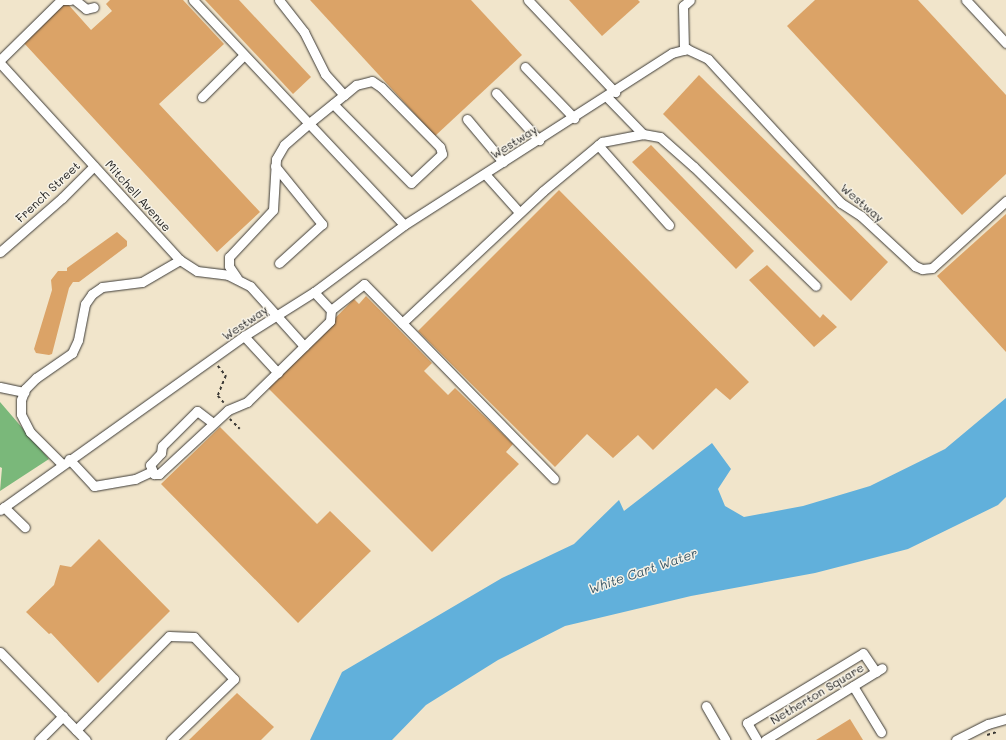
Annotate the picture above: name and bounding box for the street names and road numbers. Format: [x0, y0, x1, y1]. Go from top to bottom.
street label: Westway [488, 122, 540, 162]
street label: Mitchell Avenue [102, 157, 174, 235]
street label: French Street [13, 159, 83, 225]
street label: Westway [837, 181, 887, 225]
street label: Westway [219, 302, 271, 344]
street label: Netherton Square [768, 660, 866, 728]

